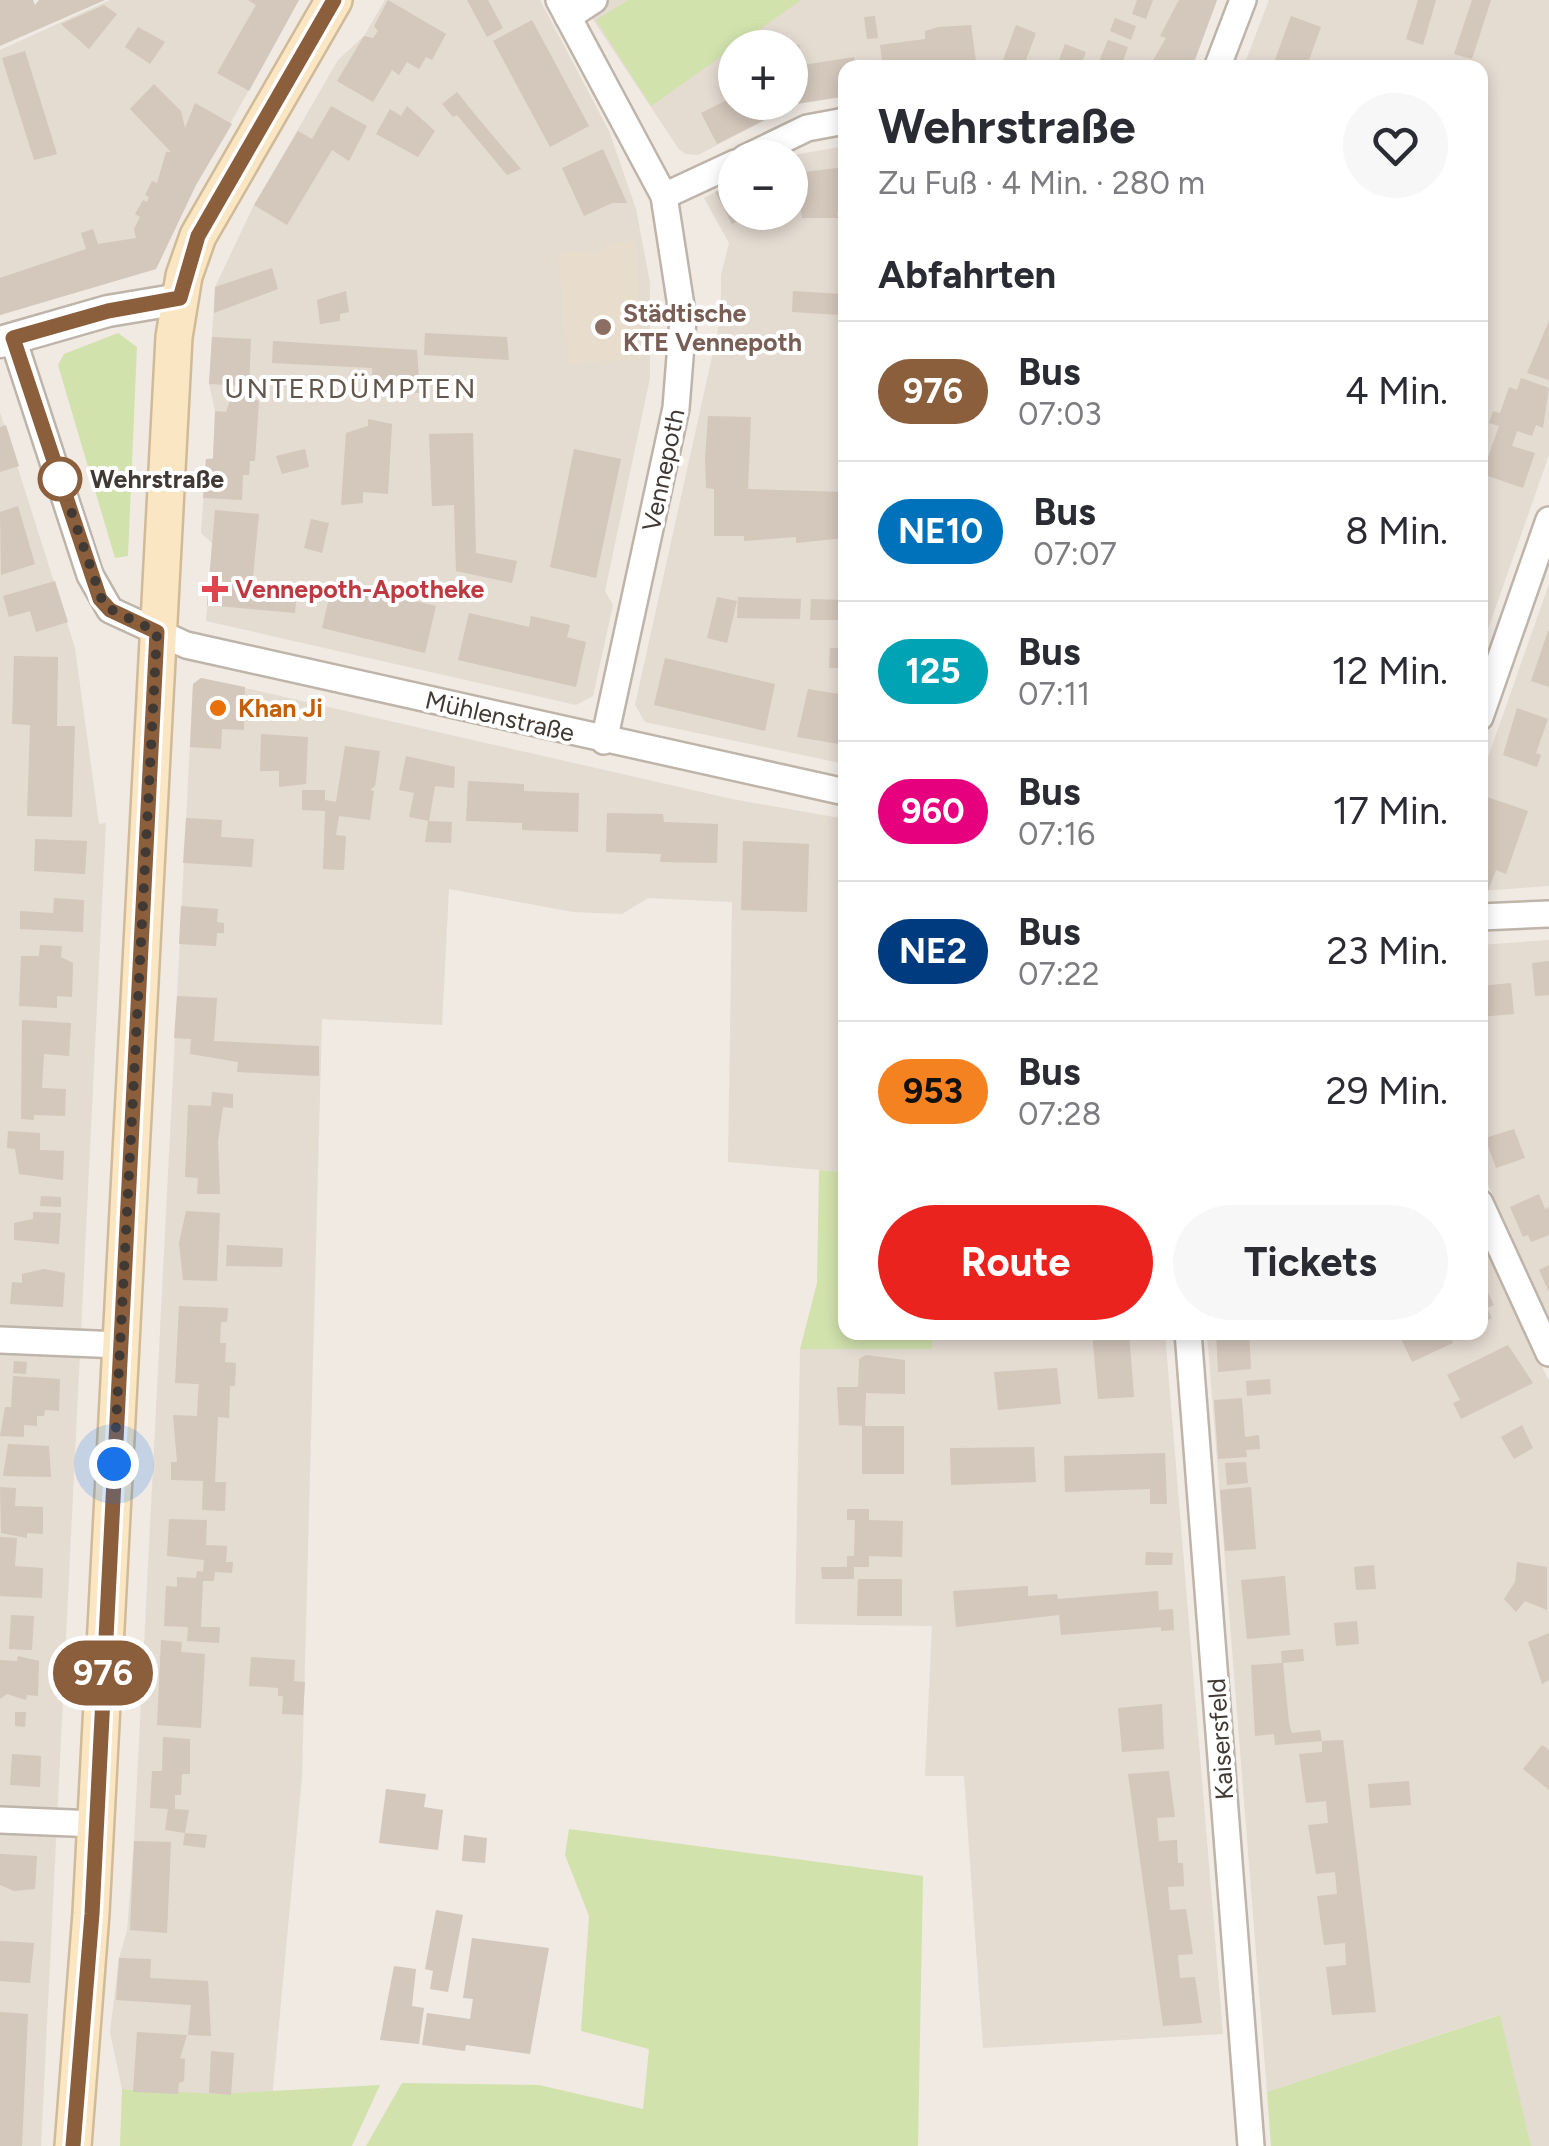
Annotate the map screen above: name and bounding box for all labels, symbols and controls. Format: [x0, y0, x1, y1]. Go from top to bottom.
map controls [718, 30, 808, 230]
button: + [718, 30, 808, 120]
button: heart [1343, 93, 1448, 198]
text: Wehrstraße [878, 97, 1136, 155]
button: − [718, 140, 808, 230]
text: Zu Fuß · 4 Min. · 280 m [878, 164, 1205, 202]
text: Abfahrten [878, 252, 1056, 298]
place label: Städtische KTE Vennepoth [623, 298, 802, 357]
marker: Städtische KTE Vennepoth [592, 316, 614, 338]
text: Bus [1018, 349, 1081, 395]
text: 4 Min. [1345, 368, 1448, 414]
text: 976 [903, 370, 963, 412]
district label: UNTERDÜMPTEN [224, 371, 478, 405]
text: 07:03 [1018, 395, 1102, 433]
street label: Vennepoth [635, 406, 691, 534]
marker: Wehrstraße [39, 458, 81, 500]
place label: Wehrstraße [90, 464, 224, 494]
text: Bus [1033, 489, 1096, 535]
text: 8 Min. [1345, 508, 1448, 554]
text: NE10 [898, 510, 983, 552]
text: 07:07 [1033, 535, 1117, 573]
place label: Vennepoth-Apotheke [235, 574, 485, 604]
marker: Vennepoth-Apotheke [204, 578, 226, 600]
text: Bus [1018, 629, 1081, 675]
text: 12 Min. [1332, 648, 1448, 694]
text: 125 [905, 650, 961, 692]
text: 07:11 [1018, 675, 1090, 713]
street label: Mühlenstraße [422, 684, 578, 748]
place label: Khan Ji [238, 693, 323, 723]
marker: Khan Ji [207, 697, 229, 719]
text: Bus [1018, 769, 1081, 815]
text: 17 Min. [1332, 788, 1448, 834]
text: 960 [901, 790, 965, 832]
text: 07:16 [1018, 815, 1095, 853]
text: Bus [1018, 909, 1081, 955]
text: 23 Min. [1327, 928, 1448, 974]
text: NE2 [899, 930, 967, 972]
text: 07:22 [1018, 955, 1100, 993]
text: Bus [1018, 1049, 1081, 1095]
text: 29 Min. [1326, 1068, 1448, 1114]
text: 953 [903, 1070, 963, 1112]
text: 07:28 [1018, 1095, 1101, 1133]
button: Route [878, 1205, 1153, 1320]
button: Tickets [1173, 1205, 1448, 1320]
your location [89, 1439, 139, 1489]
line badge: 976 [46, 1640, 160, 1706]
text: 976 [73, 1652, 133, 1694]
street label: Kaisersfeld [1201, 1677, 1239, 1801]

